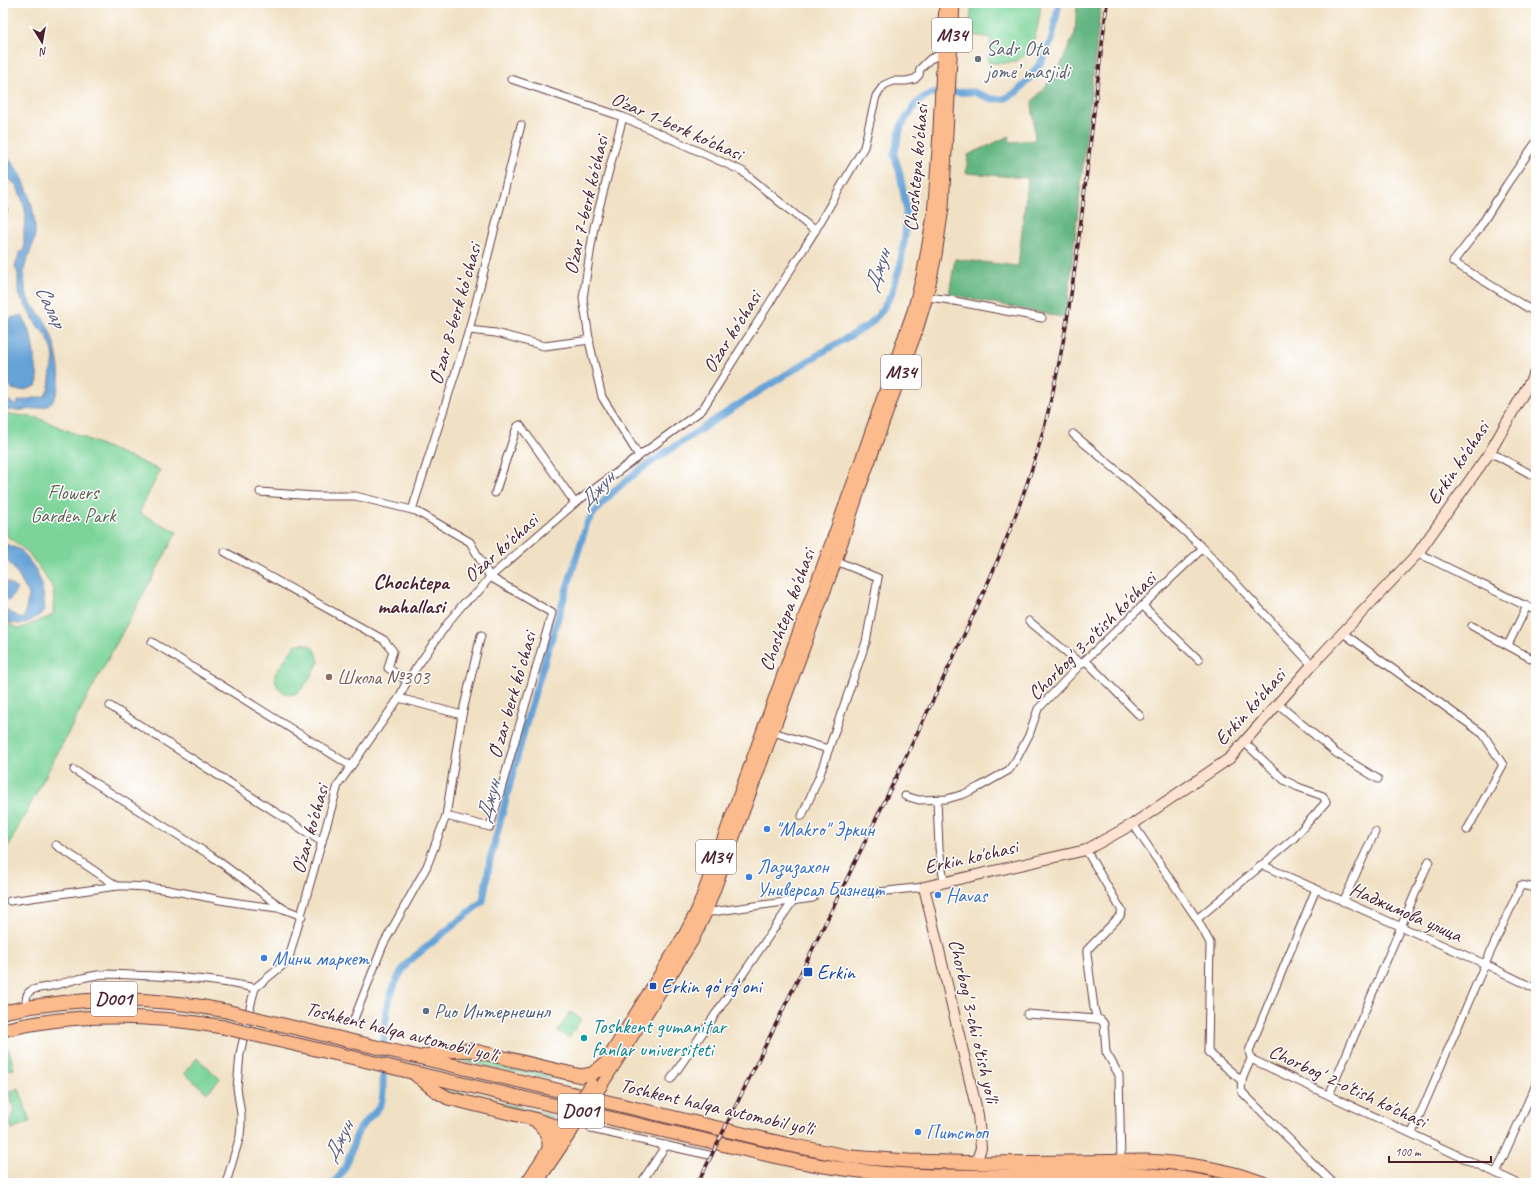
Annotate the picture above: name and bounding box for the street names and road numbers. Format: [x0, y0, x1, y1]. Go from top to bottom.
road number: M34 [932, 18, 972, 52]
street label: O'zar 1-berk ko'chasi [607, 86, 749, 167]
street label: Choshtepa ko'chasi [898, 101, 934, 233]
street label: O'zar 7-berk ko'chasi [558, 131, 615, 277]
street label: Oʻzar 8-berk koʻchasi [423, 238, 488, 388]
street label: O'zar ko'chasi [697, 285, 768, 377]
road number: M34 [881, 355, 921, 389]
street label: Erkin ko'chasi [1421, 415, 1496, 509]
street label: O'zar ko'chasi [459, 507, 545, 588]
street label: Choshtepa ko'chasi [753, 544, 821, 674]
street label: Chorbog' 3-o'tish ko'chasi [1023, 565, 1163, 705]
street label: Oʻzar berk koʻchasi [482, 627, 543, 761]
street label: Erkin ko'chasi [1209, 662, 1293, 751]
street label: O'zar ko'chasi [285, 779, 335, 876]
street label: Erkin ko'chasi [922, 834, 1022, 880]
road number: M34 [696, 840, 736, 874]
street label: Наджимова улица [1346, 876, 1467, 948]
street label: Chorbog' 3-chi o'tish yo'li [943, 937, 1005, 1107]
road number: D001 [91, 982, 137, 1016]
street label: Toshkent halqa avtomobil yo'li [303, 996, 503, 1069]
street label: Chorbog' 2-o'tish ko'chasi [1265, 1038, 1433, 1134]
street label: Toshkent halqa avtomobil yo'li [618, 1073, 818, 1142]
road number: D001 [558, 1094, 604, 1128]

